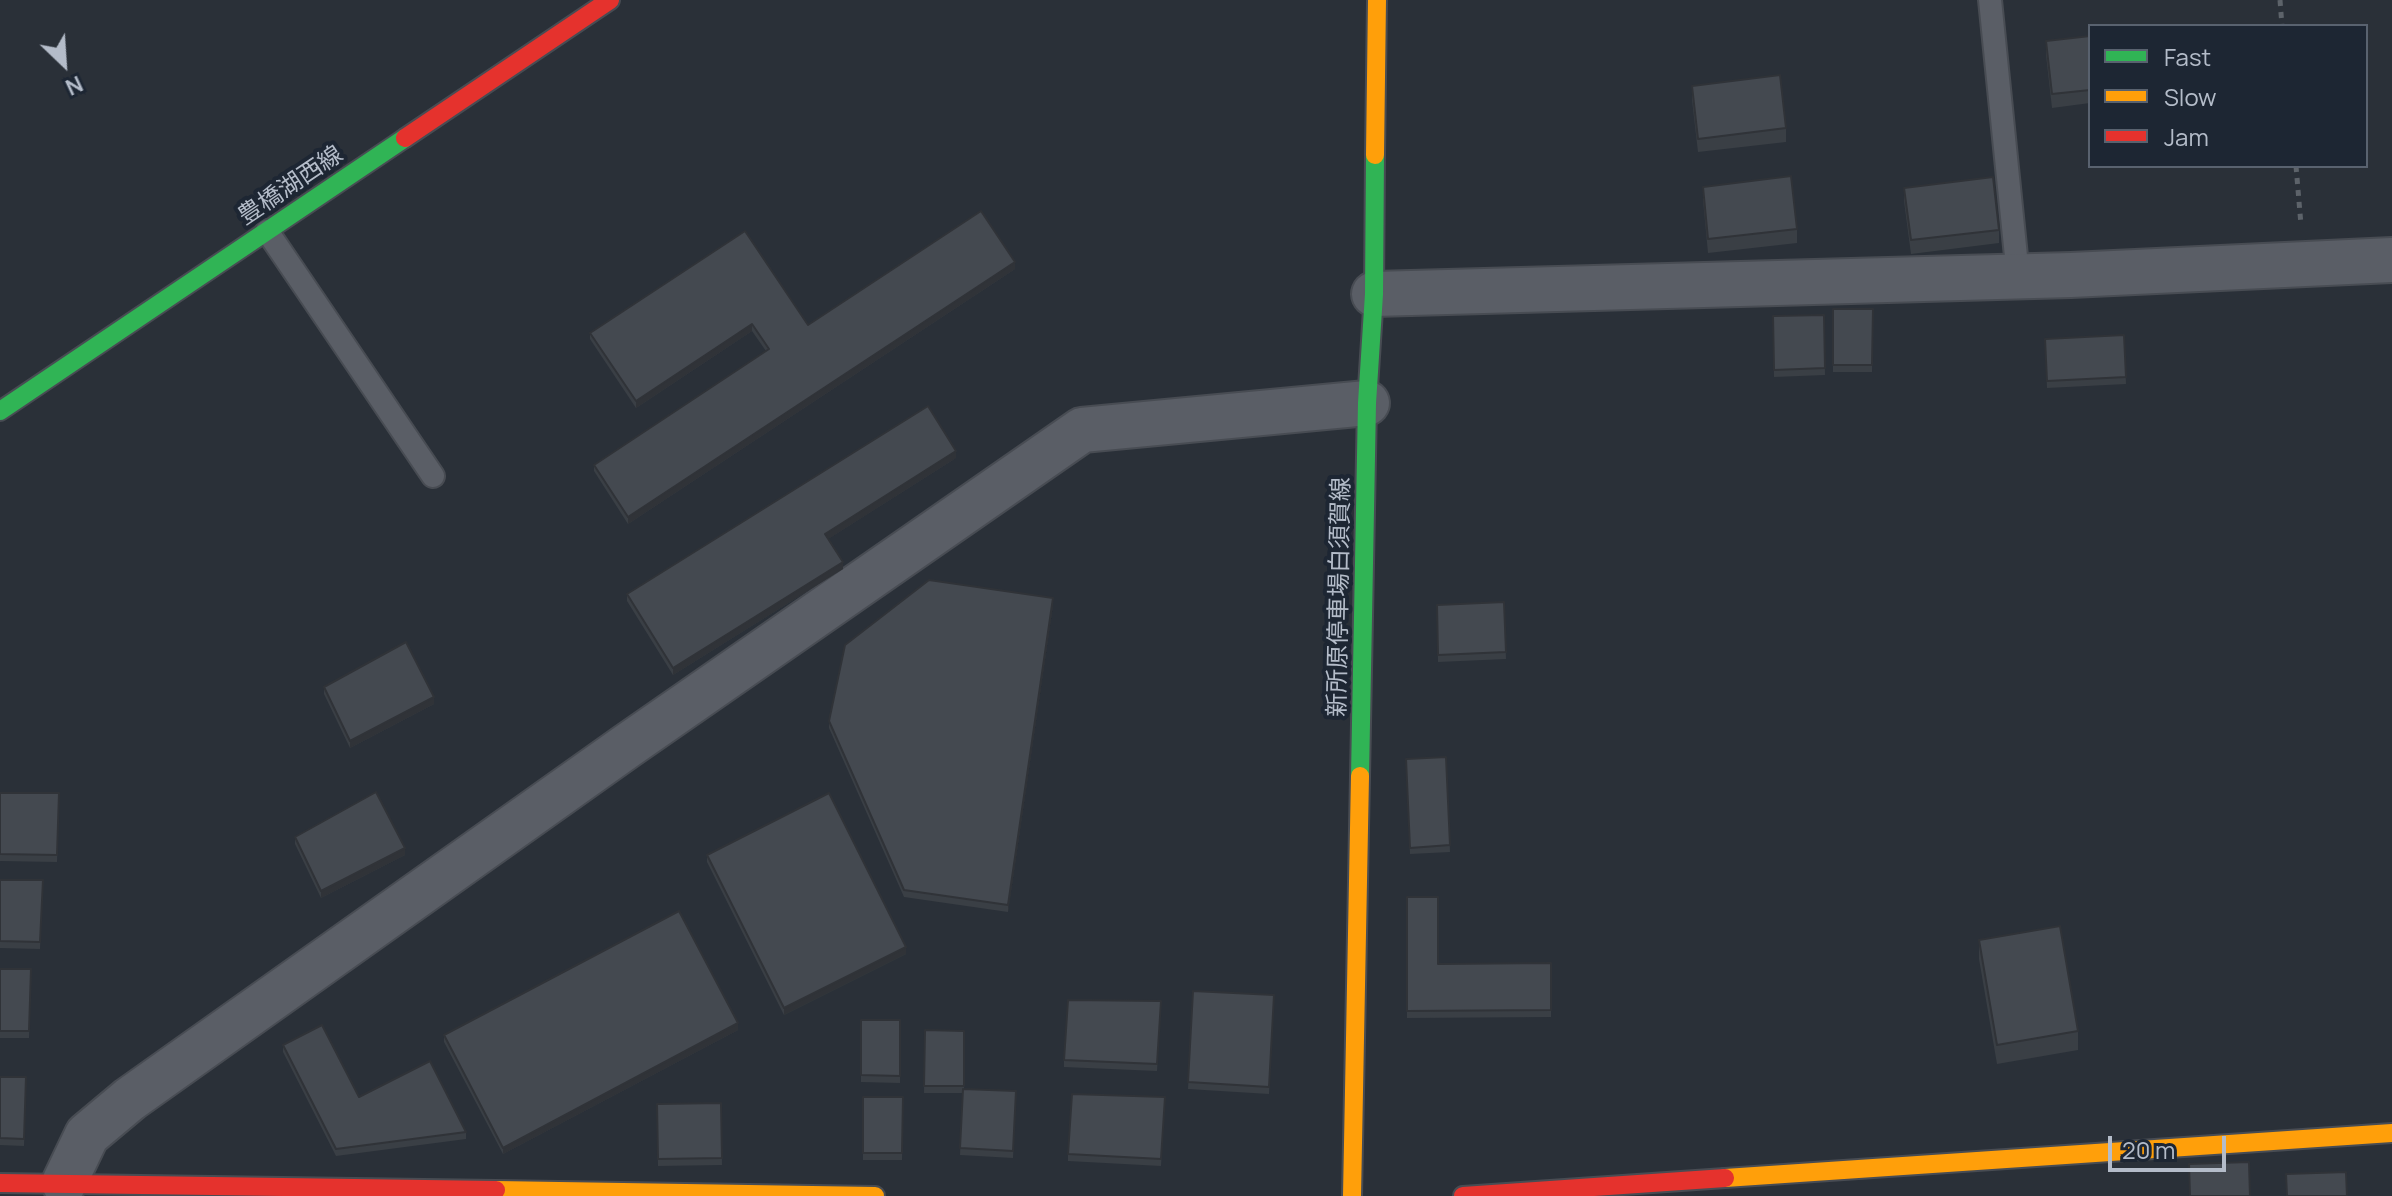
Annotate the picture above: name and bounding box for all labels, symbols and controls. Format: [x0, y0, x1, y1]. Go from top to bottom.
north arrow [24, 24, 104, 104]
legend [2088, 24, 2368, 168]
text: Fast [2164, 40, 2211, 73]
text: N [61, 69, 88, 103]
text: Slow [2164, 80, 2217, 113]
text: Jam [2164, 120, 2209, 153]
street label: 豊橋湖西線 [233, 141, 349, 231]
street label: 新所原停車場白須賀線 [1324, 477, 1356, 717]
scale bar [2112, 1120, 2230, 1170]
text: 20 m [2122, 1133, 2175, 1166]

